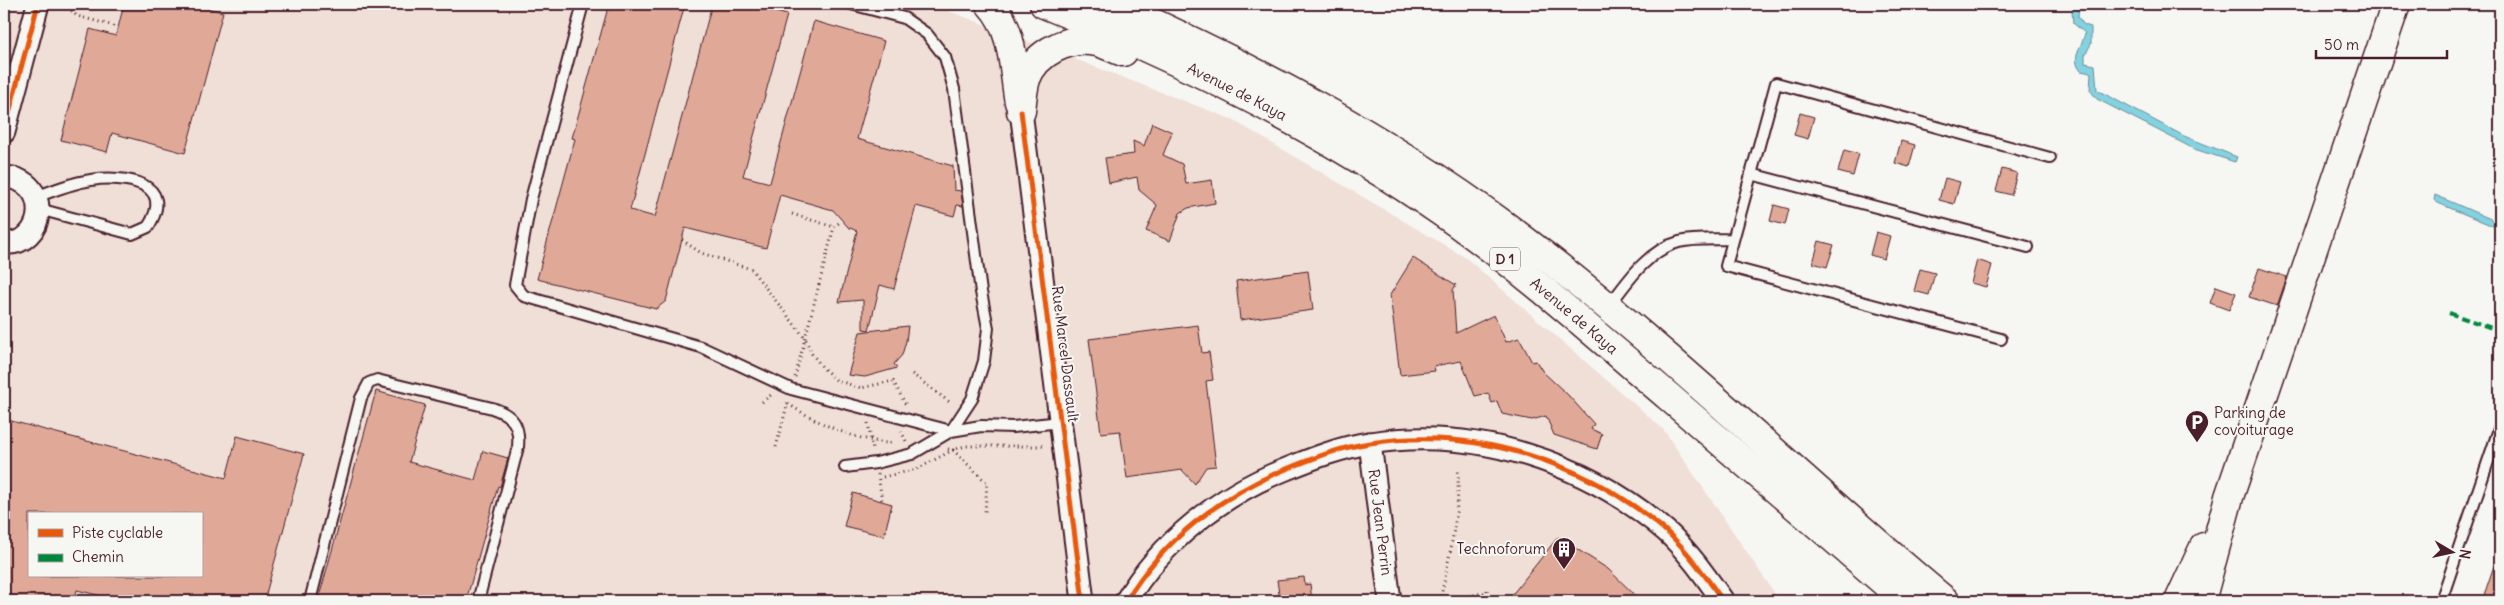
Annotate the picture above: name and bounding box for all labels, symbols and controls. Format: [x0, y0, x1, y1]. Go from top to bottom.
scale bar [2316, 28, 2448, 60]
text: 50 m [2324, 35, 2359, 54]
street label: Avenue de Kaya [1184, 58, 1291, 125]
road number: D 1 [1490, 248, 1520, 270]
street label: Avenue de Kaya [1526, 273, 1622, 358]
street label: Rue Marcel Dassault [1048, 285, 1083, 423]
place label: Parking de covoiturage [2214, 403, 2294, 439]
parking icon: Parking de covoiturage [2184, 409, 2210, 443]
street label: Rue Jean Perrin [1364, 468, 1397, 577]
legend [28, 512, 202, 578]
text: Piste cyclable [72, 523, 163, 542]
north arrow [2426, 528, 2476, 578]
building icon: Technoforum [1551, 536, 1577, 570]
place label: Technoforum [1457, 539, 1546, 558]
text: Chemin [72, 547, 124, 566]
text: N [2455, 548, 2474, 560]

